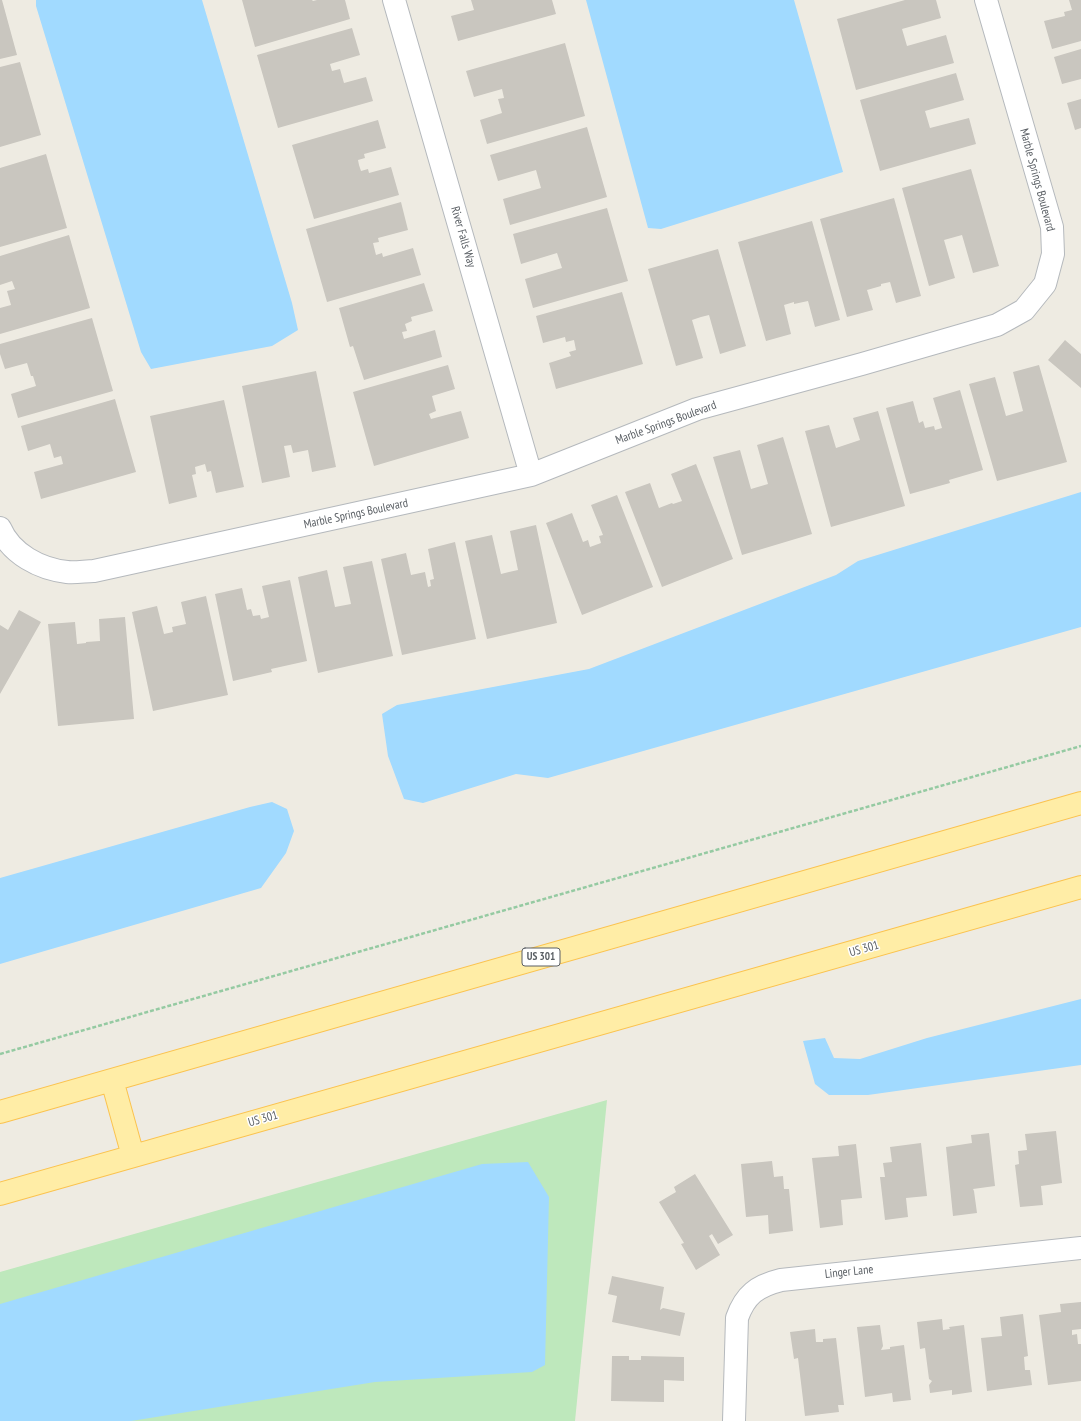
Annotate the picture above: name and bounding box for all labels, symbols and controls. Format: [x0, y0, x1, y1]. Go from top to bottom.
street label: Marble Springs Boulevard [1016, 127, 1058, 233]
street label: River Falls Way [447, 205, 479, 269]
street label: Marble Springs Boulevard [614, 398, 718, 448]
street label: Marble Springs Boulevard [303, 496, 409, 532]
street label: US 301 [848, 938, 880, 960]
road number: US 301 [522, 948, 560, 966]
street label: US 301 [247, 1108, 279, 1130]
street label: Linger Lane [824, 1262, 874, 1282]

